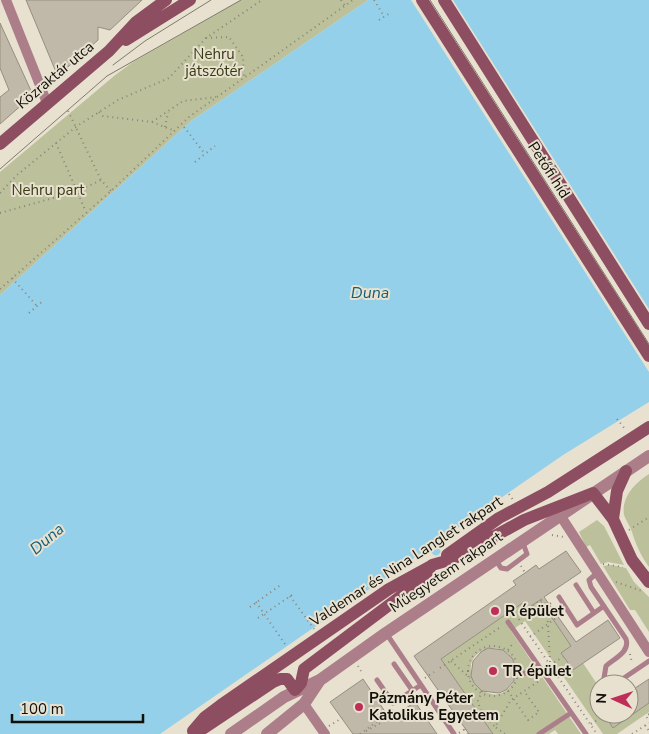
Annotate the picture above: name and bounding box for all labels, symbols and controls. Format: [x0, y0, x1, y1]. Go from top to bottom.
street label: Közraktár utca [12, 37, 98, 113]
park label: Nehru játszótér [184, 44, 243, 81]
street label: Petőfi híd [523, 138, 575, 202]
park label: Nehru part [12, 180, 85, 200]
water label: Duna [351, 282, 389, 304]
street label: Valdemar és Nina Langlet rakpart [305, 491, 507, 631]
water label: Duna [25, 518, 69, 560]
street label: Műegyetem rakpart [386, 526, 507, 617]
place label: R épület [505, 601, 564, 621]
marker: R épület [489, 605, 501, 617]
place label: TR épület [503, 661, 571, 681]
marker: TR épület [487, 665, 499, 677]
north arrow [589, 674, 639, 724]
place label: Pázmány Péter Katolikus Egyetem [369, 688, 499, 725]
scale bar [12, 692, 144, 724]
text: N [592, 693, 611, 704]
text: 100 m [20, 699, 64, 719]
marker: Pázmány Péter Katolikus Egyetem [353, 701, 365, 713]

